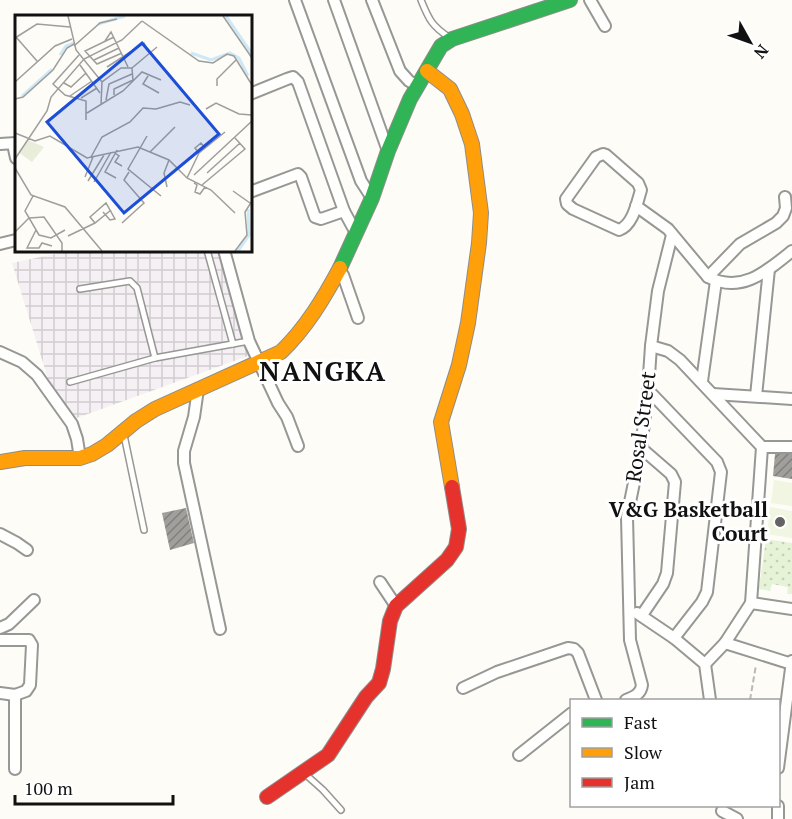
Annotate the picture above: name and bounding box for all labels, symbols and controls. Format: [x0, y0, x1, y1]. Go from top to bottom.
north arrow [720, 12, 780, 72]
inset map [15, 15, 252, 252]
text: N [749, 40, 774, 63]
district label: NANGKA [259, 353, 387, 389]
street label: Rosal Street [618, 369, 662, 484]
place label: V&G Basketball Court [609, 495, 769, 547]
marker: V&G Basketball Court [773, 515, 787, 529]
legend [570, 699, 780, 807]
text: Fast [624, 710, 658, 734]
text: Slow [624, 740, 663, 764]
scale bar [15, 768, 172, 806]
text: Jam [624, 770, 655, 794]
text: 100 m [24, 776, 73, 800]

